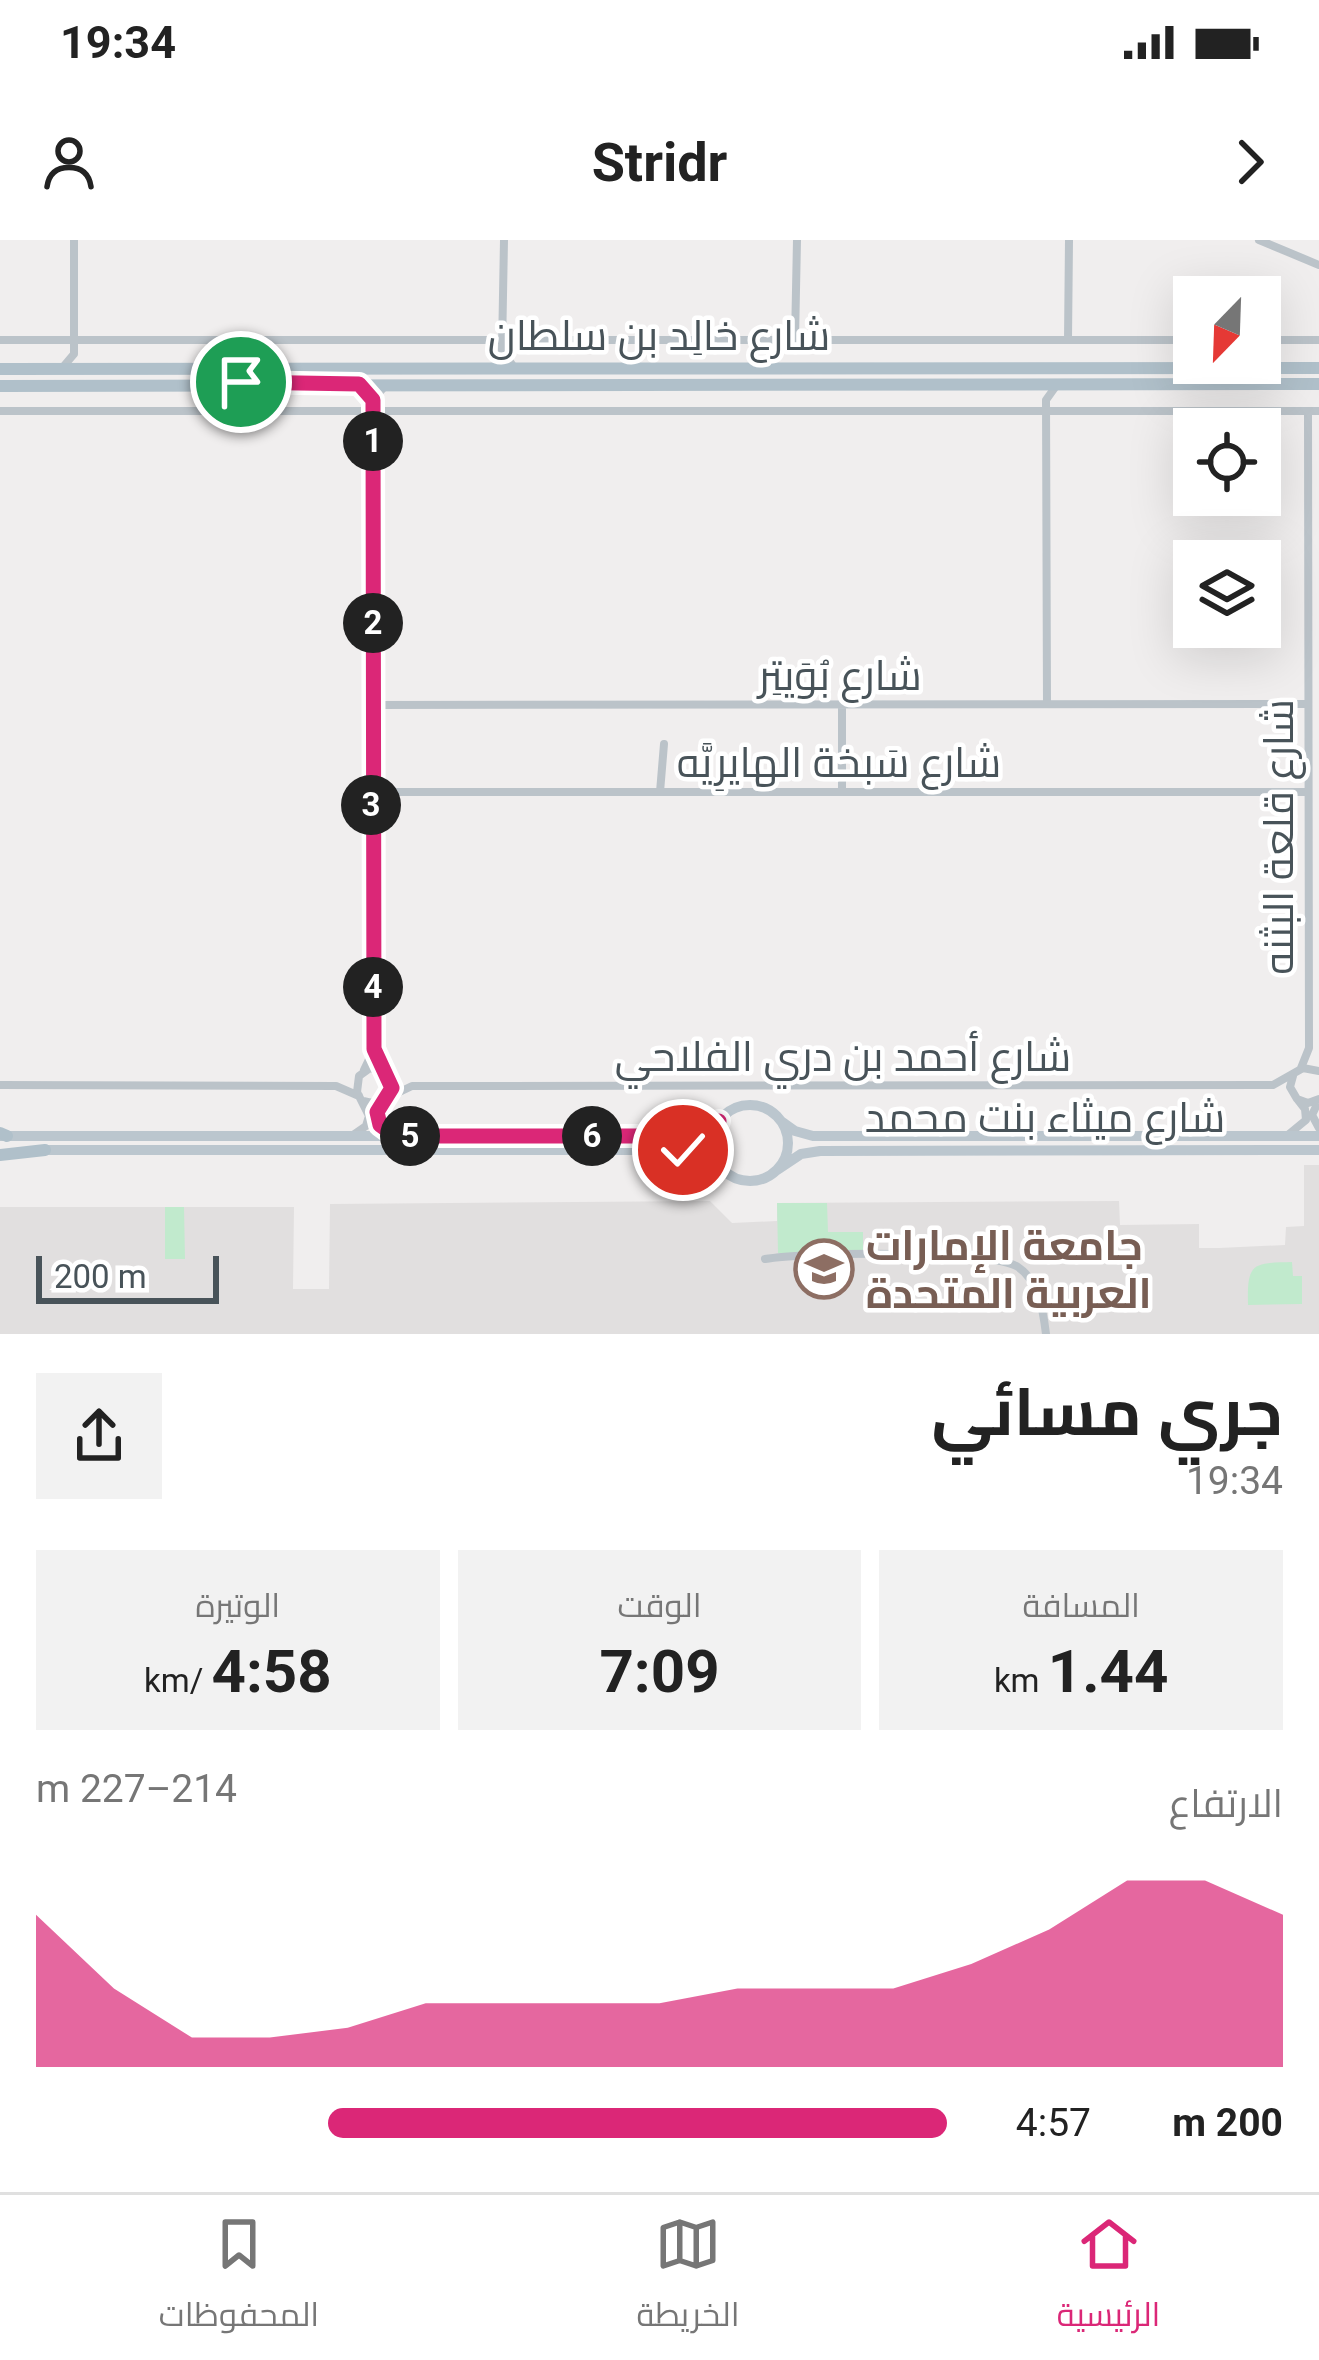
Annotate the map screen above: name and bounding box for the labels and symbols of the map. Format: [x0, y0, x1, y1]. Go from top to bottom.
north arrow [1173, 276, 1281, 384]
street label: شارع خالِد بن سلطان [488, 311, 830, 363]
pin [190, 331, 292, 433]
pin: 1 [343, 411, 403, 471]
pin: 2 [343, 593, 403, 653]
street label: شارع بُوَيتِر [756, 651, 922, 703]
street label: شارع قلعة البثنه [1254, 699, 1306, 975]
street label: شارع سَبخة الهايرِيَّه [677, 738, 1001, 791]
pin: 3 [341, 775, 401, 835]
pin: 4 [343, 957, 403, 1017]
street label: شارع أحمد بن دري الفلاحي [615, 1030, 1071, 1089]
street label: شارع ميثاء بنت محمد [865, 1093, 1225, 1145]
pin [632, 1099, 734, 1201]
pin: 5 [380, 1106, 440, 1166]
pin: 6 [562, 1106, 622, 1166]
place label: جامعة الإمارات العربية المتحدة [866, 1221, 1152, 1318]
school or university icon: جامعة الإمارات العربية المتحدة [793, 1238, 855, 1300]
scale bar [36, 1250, 219, 1303]

